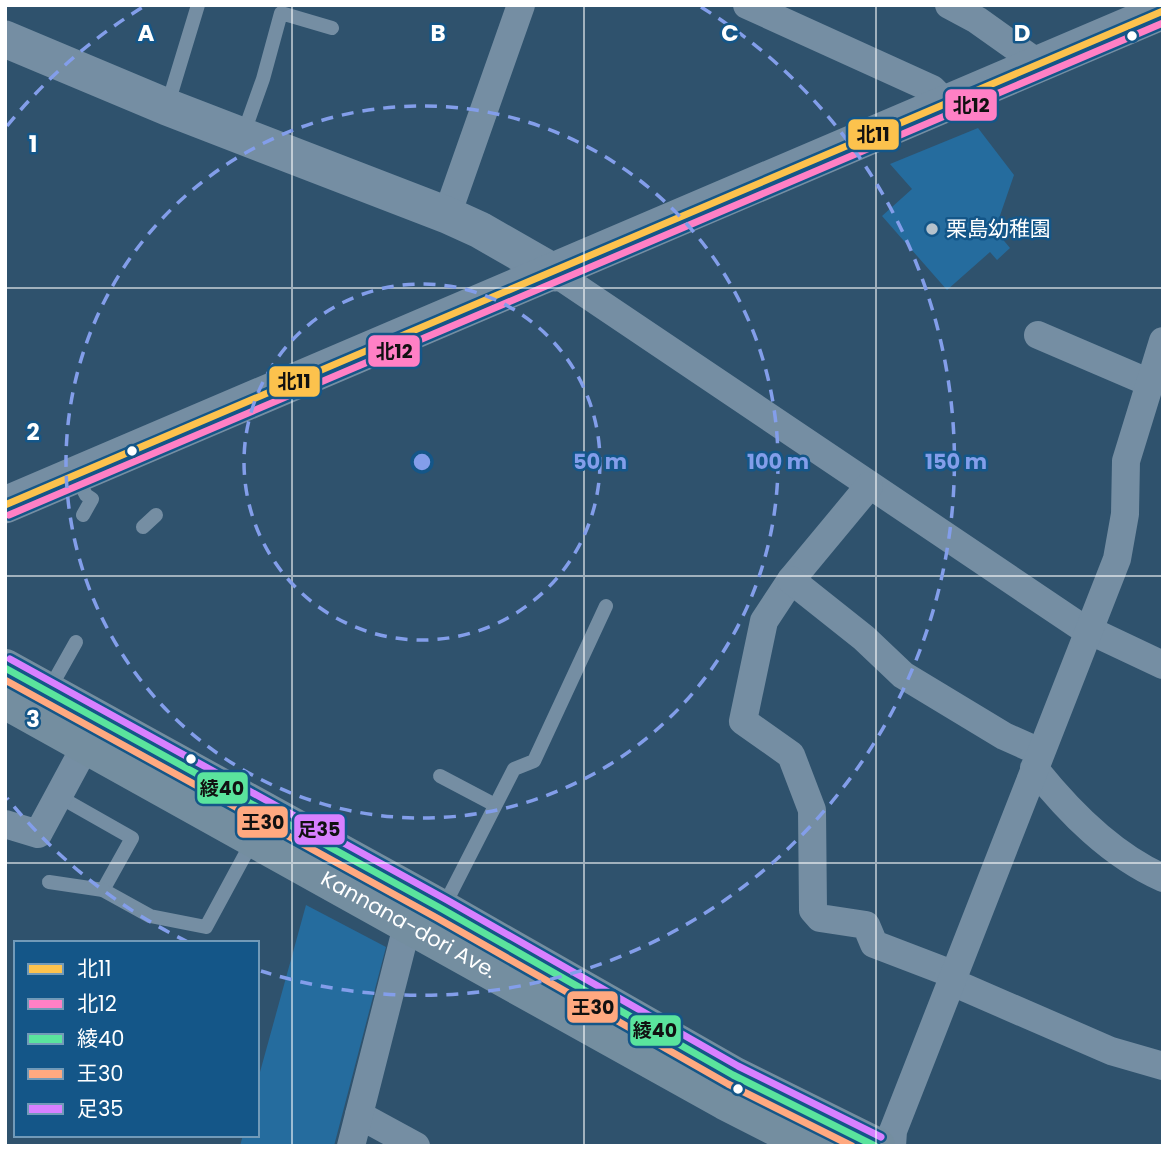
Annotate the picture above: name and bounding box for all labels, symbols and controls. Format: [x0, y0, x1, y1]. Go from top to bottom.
text: A [138, 17, 155, 49]
text: B [430, 17, 446, 49]
text: C [721, 17, 739, 49]
text: D [1014, 17, 1030, 49]
unlabelled marker [1125, 29, 1139, 43]
line badge: 北12 [944, 88, 998, 122]
text: 北12 [953, 92, 990, 119]
line badge: 北11 [847, 118, 900, 151]
text: 北11 [856, 121, 890, 148]
text: 1 [29, 128, 37, 160]
place label: 栗島幼稚園 [946, 214, 1051, 243]
marker: 栗島幼稚園 [924, 221, 940, 237]
line badge: 北12 [367, 334, 421, 368]
text: 北12 [376, 338, 413, 365]
line badge: 北11 [268, 365, 321, 398]
text: 北11 [277, 368, 311, 395]
text: 2 [26, 416, 40, 448]
unlabelled marker [125, 444, 139, 458]
text: 50 m [573, 447, 627, 476]
text: 100 m [747, 447, 809, 476]
text: 150 m [925, 447, 987, 476]
centre of rings [410, 450, 434, 474]
text: 3 [26, 703, 40, 735]
unlabelled marker [184, 752, 198, 766]
line badge: 綾40 [196, 771, 249, 805]
text: 綾40 [200, 775, 244, 802]
line badge: 王30 [236, 805, 289, 839]
text: 王30 [242, 809, 284, 836]
line badge: 足35 [293, 813, 346, 846]
text: 足35 [298, 816, 340, 843]
street label: Kannana-dori Ave. [316, 864, 502, 985]
legend [14, 941, 259, 1137]
text: 北11 [77, 954, 111, 983]
text: 北12 [77, 989, 117, 1018]
line badge: 王30 [566, 990, 619, 1024]
text: 王30 [572, 994, 614, 1021]
line badge: 綾40 [629, 1014, 682, 1047]
text: 綾40 [633, 1017, 677, 1044]
text: 綾40 [77, 1024, 124, 1053]
text: 王30 [77, 1059, 124, 1088]
unlabelled marker [731, 1082, 745, 1096]
text: 足35 [77, 1094, 124, 1123]

